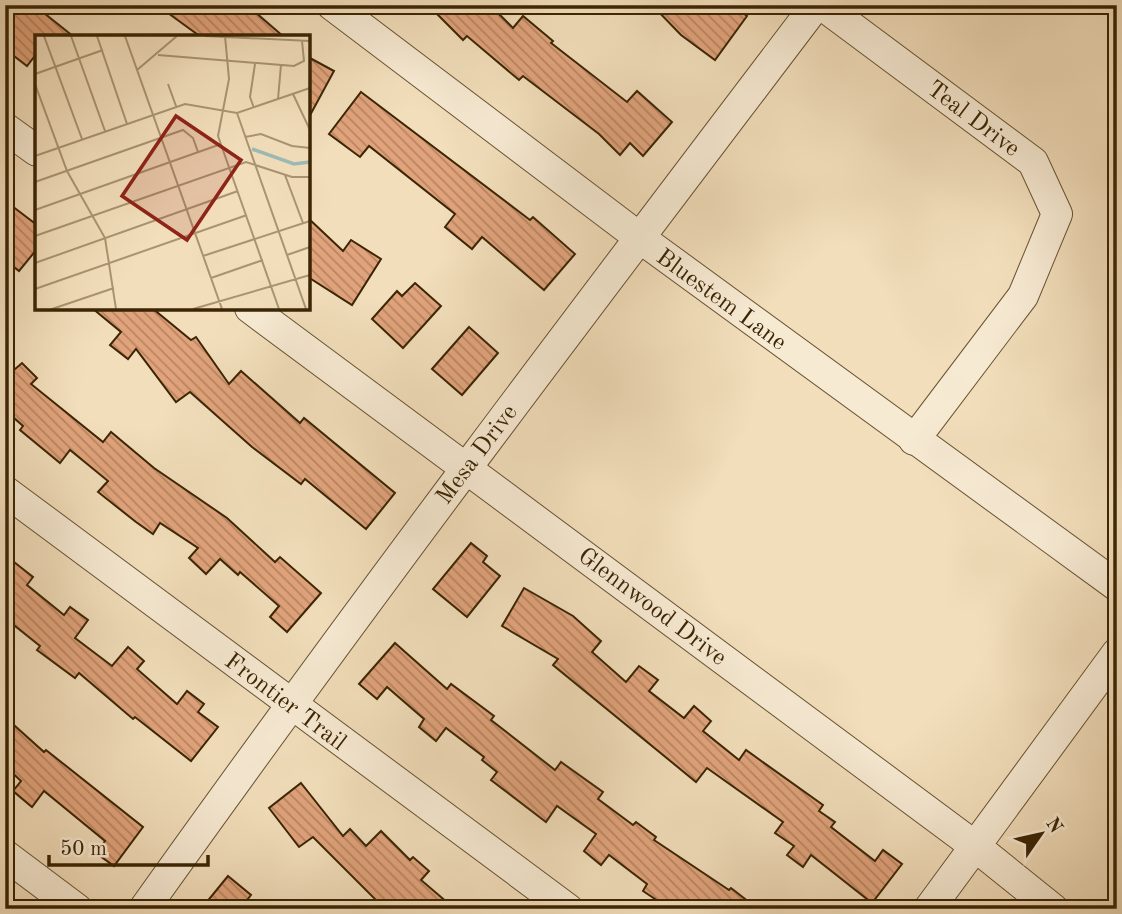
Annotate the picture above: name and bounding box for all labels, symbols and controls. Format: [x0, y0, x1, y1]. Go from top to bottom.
inset map [35, 35, 310, 310]
street label: Teal Drive [922, 77, 1024, 162]
street label: Bluestem Lane [651, 246, 790, 356]
street label: Mesa Drive [433, 401, 523, 509]
street label: Glennwood Drive [573, 544, 730, 671]
street label: Frontier Trail [220, 649, 350, 756]
north arrow [1006, 799, 1076, 869]
text: N [1041, 815, 1065, 838]
scale bar [49, 823, 208, 867]
text: 50 m [60, 839, 107, 860]

